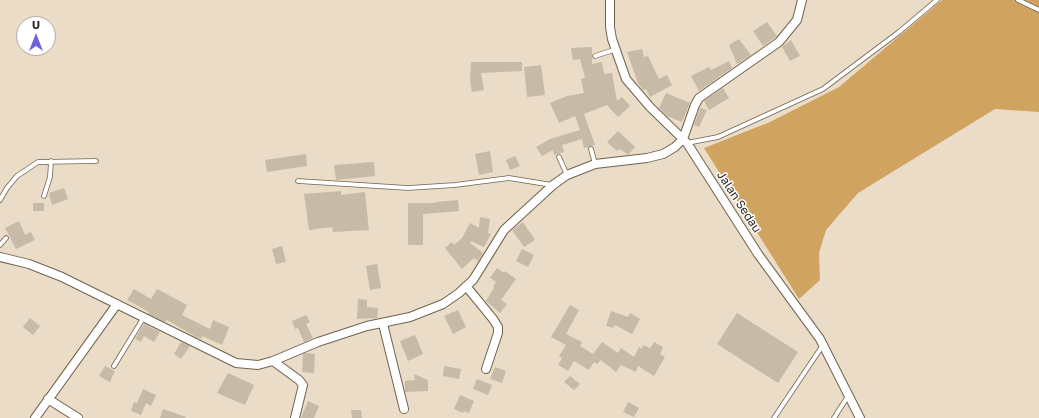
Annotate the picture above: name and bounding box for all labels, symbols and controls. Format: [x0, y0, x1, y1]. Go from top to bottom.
north arrow [16, 16, 56, 56]
text: U [32, 18, 40, 31]
street label: Jalan Sedau [714, 169, 764, 235]

